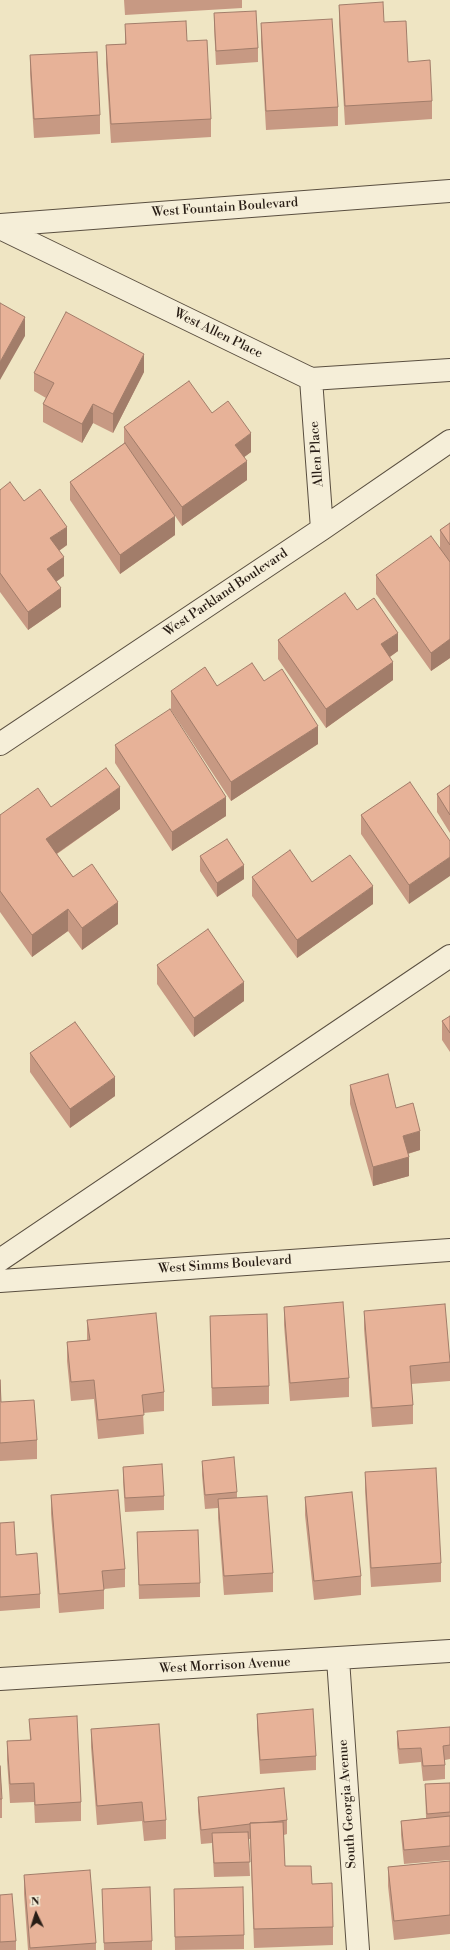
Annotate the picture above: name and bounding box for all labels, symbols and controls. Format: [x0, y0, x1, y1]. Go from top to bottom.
street label: West Fountain Boulevard [151, 195, 299, 221]
street label: West Allen Place [171, 306, 265, 362]
street label: Allen Place [307, 421, 327, 487]
street label: West Parkland Boulevard [161, 546, 291, 640]
street label: West Simms Boulevard [158, 1253, 292, 1277]
street label: West Morrison Avenue [159, 1655, 291, 1677]
street label: South Georgia Avenue [336, 1739, 360, 1869]
north arrow [16, 1894, 56, 1934]
text: N [30, 1895, 40, 1909]

